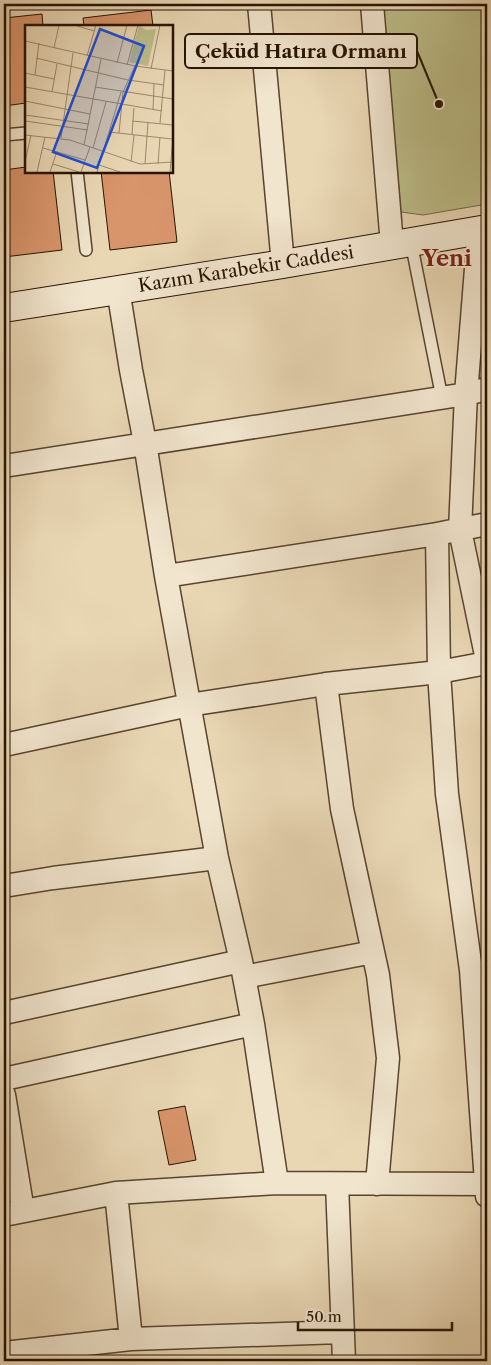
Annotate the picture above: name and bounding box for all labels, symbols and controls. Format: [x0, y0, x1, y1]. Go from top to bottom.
inset map [25, 25, 172, 172]
callout: Çeküd Hatıra Ormanı [185, 34, 417, 68]
text: Çeküd Hatıra Ormanı [195, 40, 407, 63]
street label: Kazım Karabekir Caddesi [137, 241, 356, 297]
district label: Yeni [421, 245, 472, 272]
scale bar [298, 1300, 452, 1332]
text: 50 m [306, 1307, 342, 1326]

